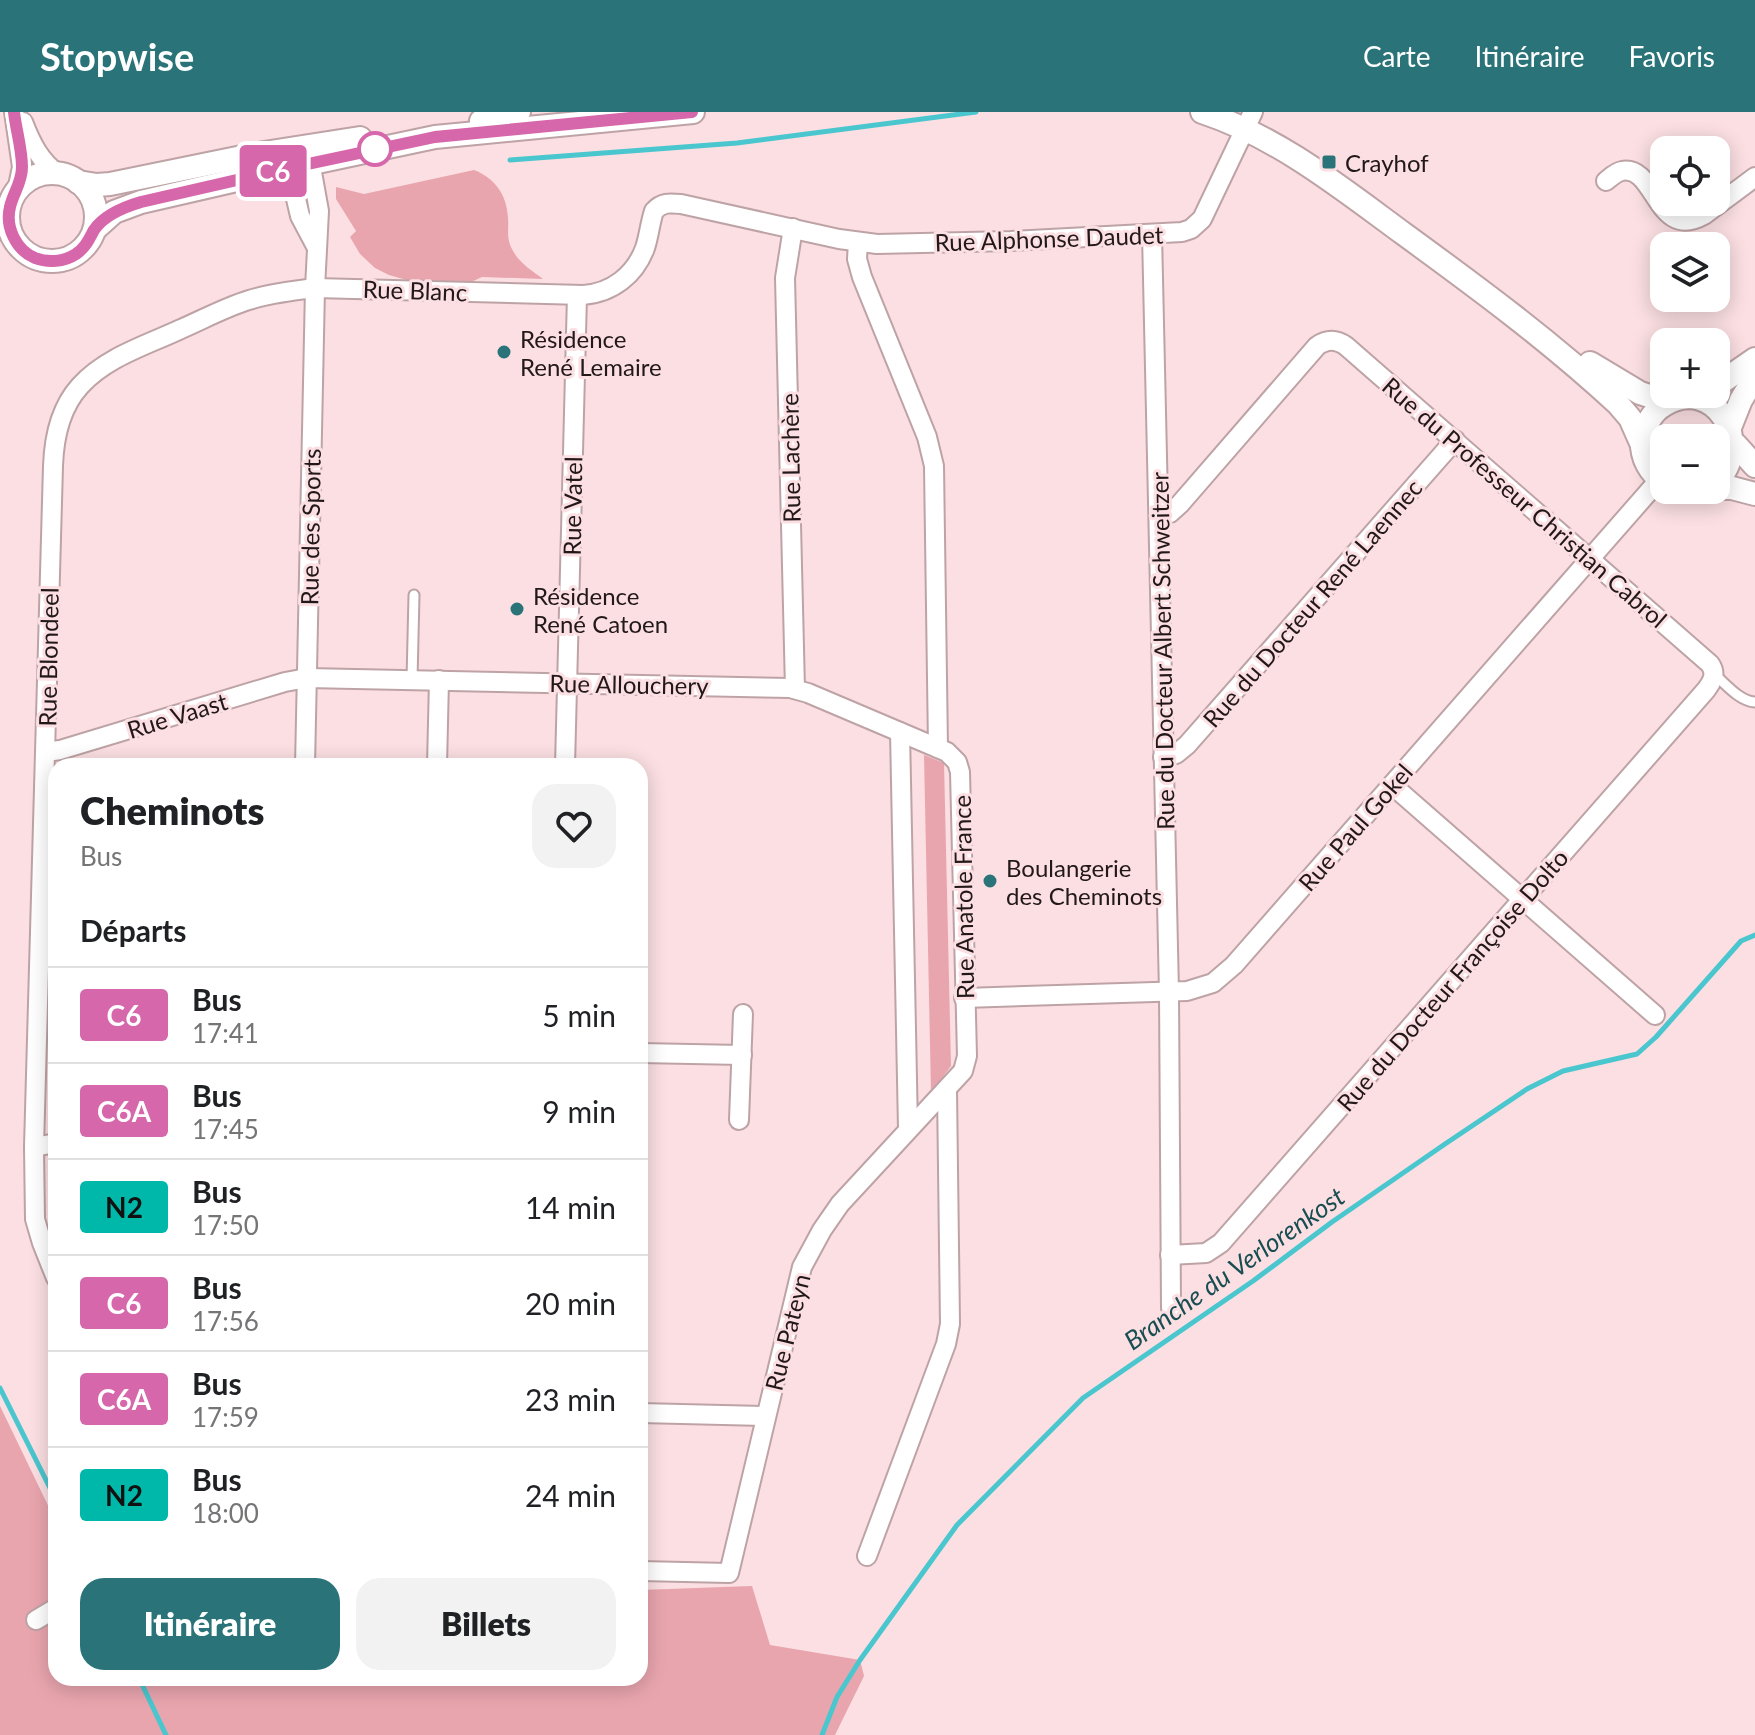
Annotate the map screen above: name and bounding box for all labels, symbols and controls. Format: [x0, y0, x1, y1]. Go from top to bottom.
text: Stopwise [40, 33, 194, 79]
text: Carte [1363, 39, 1430, 73]
text: Itinéraire [1474, 39, 1585, 73]
text: Favoris [1629, 39, 1715, 73]
unlabelled marker [358, 132, 392, 166]
map controls [1650, 136, 1730, 504]
button: locate [1650, 136, 1730, 216]
line badge: C6 [237, 145, 309, 197]
place label: Crayhof [1345, 148, 1429, 177]
marker: Crayhof [1320, 153, 1338, 171]
text: C6 [256, 154, 290, 188]
street label: Rue Alphonse Daudet [934, 220, 1164, 256]
button: layers [1650, 232, 1730, 312]
street label: Rue Blanc [362, 274, 468, 306]
place label: Résidence René Lemaire [520, 324, 662, 381]
button: + [1650, 328, 1730, 408]
marker: Résidence René Lemaire [495, 343, 513, 361]
street label: Rue du Professeur Christian Cabrol [1377, 371, 1673, 633]
street label: Rue Lachère [774, 393, 806, 523]
button: − [1650, 424, 1730, 504]
street label: Rue des Sports [294, 448, 326, 606]
street label: Rue Vatel [557, 456, 587, 556]
street label: Rue du Docteur Albert Schweitzer [1144, 472, 1180, 830]
street label: Rue du Docteur René Laennec [1196, 473, 1428, 733]
place label: Résidence René Catoen [533, 581, 668, 638]
street label: Rue Blondeel [32, 587, 64, 727]
marker: Résidence René Catoen [508, 600, 526, 618]
street label: Rue Allouchery [549, 668, 709, 700]
street label: Rue Vaast [123, 686, 231, 744]
street label: Rue Paul Gokel [1292, 758, 1418, 896]
button: heart [532, 784, 616, 868]
text: Cheminots [80, 787, 264, 833]
street label: Rue Anatole France [947, 795, 979, 999]
text: Bus [80, 840, 122, 872]
street label: Rue du Docteur Françoise Dolto [1330, 843, 1574, 1117]
place label: Boulangerie des Cheminots [1006, 853, 1162, 910]
marker: Boulangerie des Cheminots [981, 872, 999, 890]
text: Départs [80, 912, 186, 948]
text: Bus [192, 981, 242, 1017]
text: 5 min [542, 997, 616, 1033]
text: C6 [107, 998, 141, 1032]
text: 17:41 [192, 1017, 259, 1049]
text: Bus [192, 1077, 242, 1113]
text: 9 min [542, 1093, 616, 1129]
text: C6A [97, 1094, 151, 1128]
text: 17:45 [192, 1113, 259, 1145]
text: Bus [192, 1173, 242, 1209]
water label: Branche du Verlorenkost [1117, 1180, 1351, 1356]
text: 14 min [525, 1189, 616, 1225]
text: N2 [105, 1190, 143, 1224]
text: 17:50 [192, 1209, 259, 1241]
text: Bus [192, 1269, 242, 1305]
street label: Rue Pateyn [759, 1271, 815, 1393]
text: 20 min [525, 1285, 616, 1321]
text: C6 [107, 1286, 141, 1320]
text: 17:56 [192, 1305, 259, 1337]
text: Bus [192, 1365, 242, 1401]
text: 23 min [525, 1381, 616, 1417]
text: C6A [97, 1382, 151, 1416]
text: 17:59 [192, 1401, 259, 1433]
text: Bus [192, 1461, 242, 1497]
text: 24 min [525, 1477, 616, 1513]
text: N2 [105, 1478, 143, 1512]
text: 18:00 [192, 1497, 259, 1529]
button: Itinéraire [80, 1578, 340, 1670]
button: Billets [356, 1578, 616, 1670]

